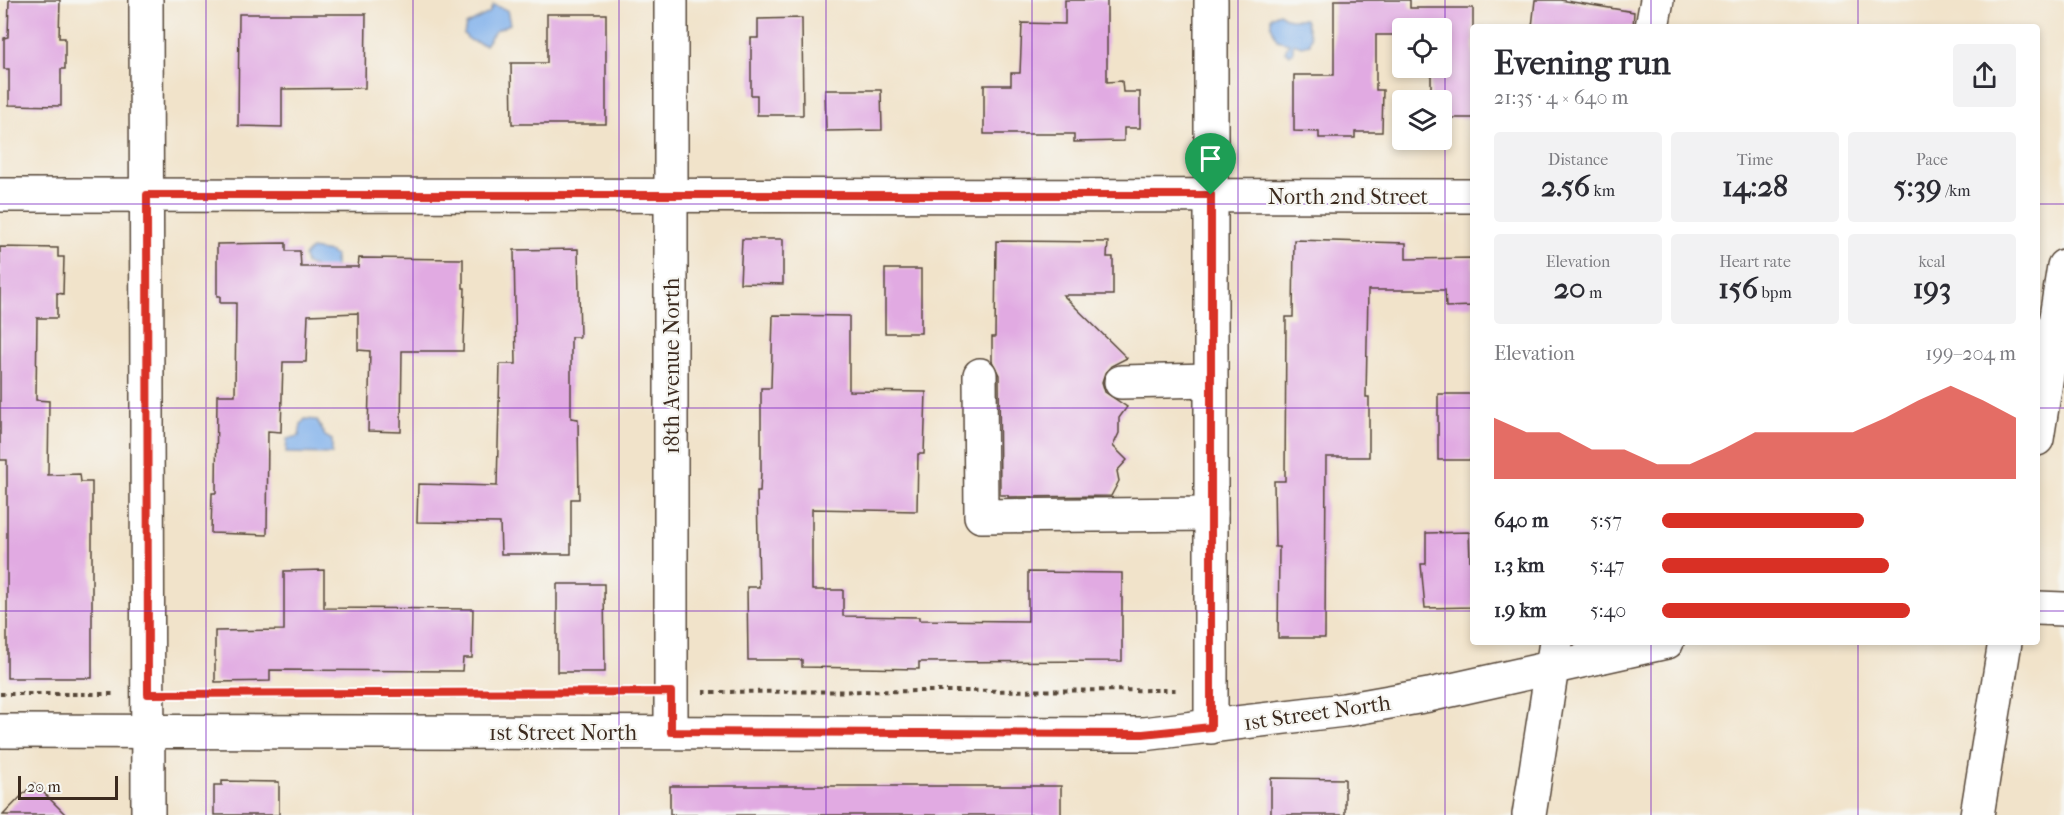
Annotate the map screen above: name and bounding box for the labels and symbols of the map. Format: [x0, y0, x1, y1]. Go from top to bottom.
pin [1185, 133, 1236, 195]
street label: North 2nd Street [1268, 184, 1428, 210]
street label: 18th Avenue North [659, 277, 685, 454]
street label: 1st Street North [1242, 690, 1393, 736]
street label: 1st Street North [489, 720, 638, 746]
scale bar [18, 773, 118, 800]

